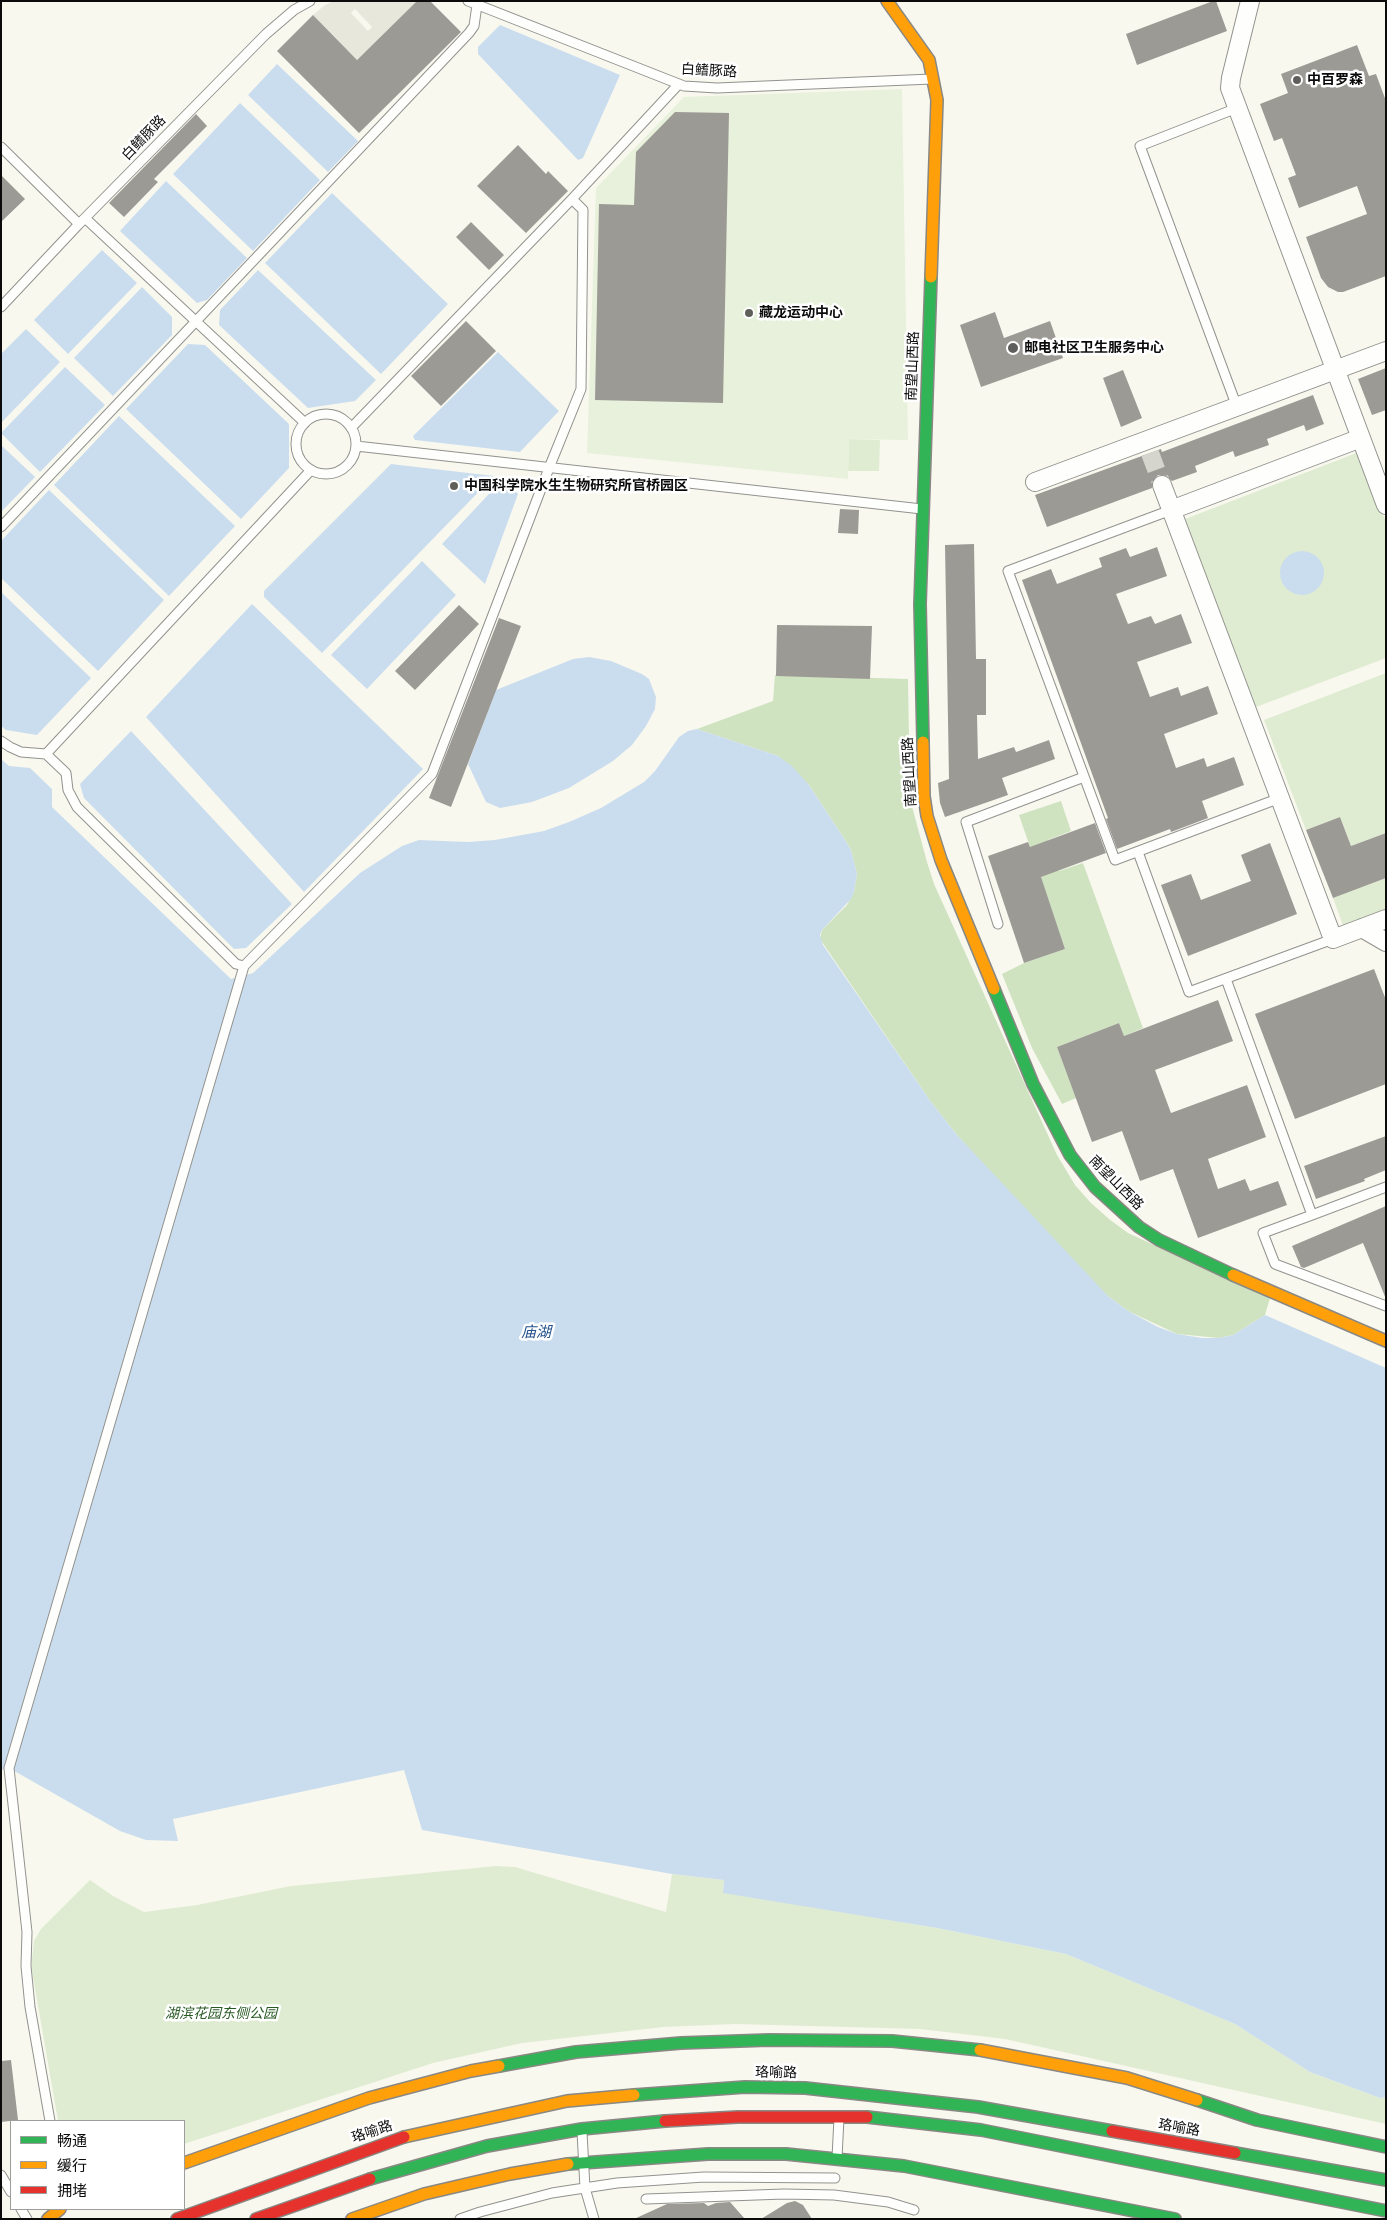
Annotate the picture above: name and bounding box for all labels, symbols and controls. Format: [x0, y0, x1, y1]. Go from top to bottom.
street label: 白鳍豚路 [681, 61, 737, 81]
place label: 中百罗森 [1307, 72, 1363, 88]
marker: 中百罗森 [1291, 74, 1303, 86]
street label: 白鳍豚路 [119, 112, 169, 164]
place label: 藏龙运动中心 [759, 305, 843, 321]
marker: 藏龙运动中心 [743, 307, 755, 319]
street label: 南望山西路 [903, 331, 923, 401]
place label: 邮电社区卫生服务中心 [1024, 340, 1164, 356]
marker: 邮电社区卫生服务中心 [1006, 341, 1020, 355]
place label: 中国科学院水生生物研究所官桥园区 [464, 478, 688, 494]
marker: 中国科学院水生生物研究所官桥园区 [448, 480, 460, 492]
street label: 南望山西路 [900, 737, 920, 807]
street label: 南望山西路 [1085, 1152, 1147, 1214]
water label: 庙湖 [521, 1324, 551, 1342]
park label: 湖滨花园东侧公园 [165, 2006, 277, 2022]
street label: 珞喻路 [755, 2064, 797, 2082]
street label: 珞喻路 [1157, 2116, 1201, 2140]
street label: 珞喻路 [349, 2118, 395, 2146]
legend [10, 2120, 185, 2210]
text: 畅通 [57, 2131, 87, 2150]
text: 缓行 [57, 2156, 87, 2175]
text: 拥堵 [57, 2181, 87, 2200]

